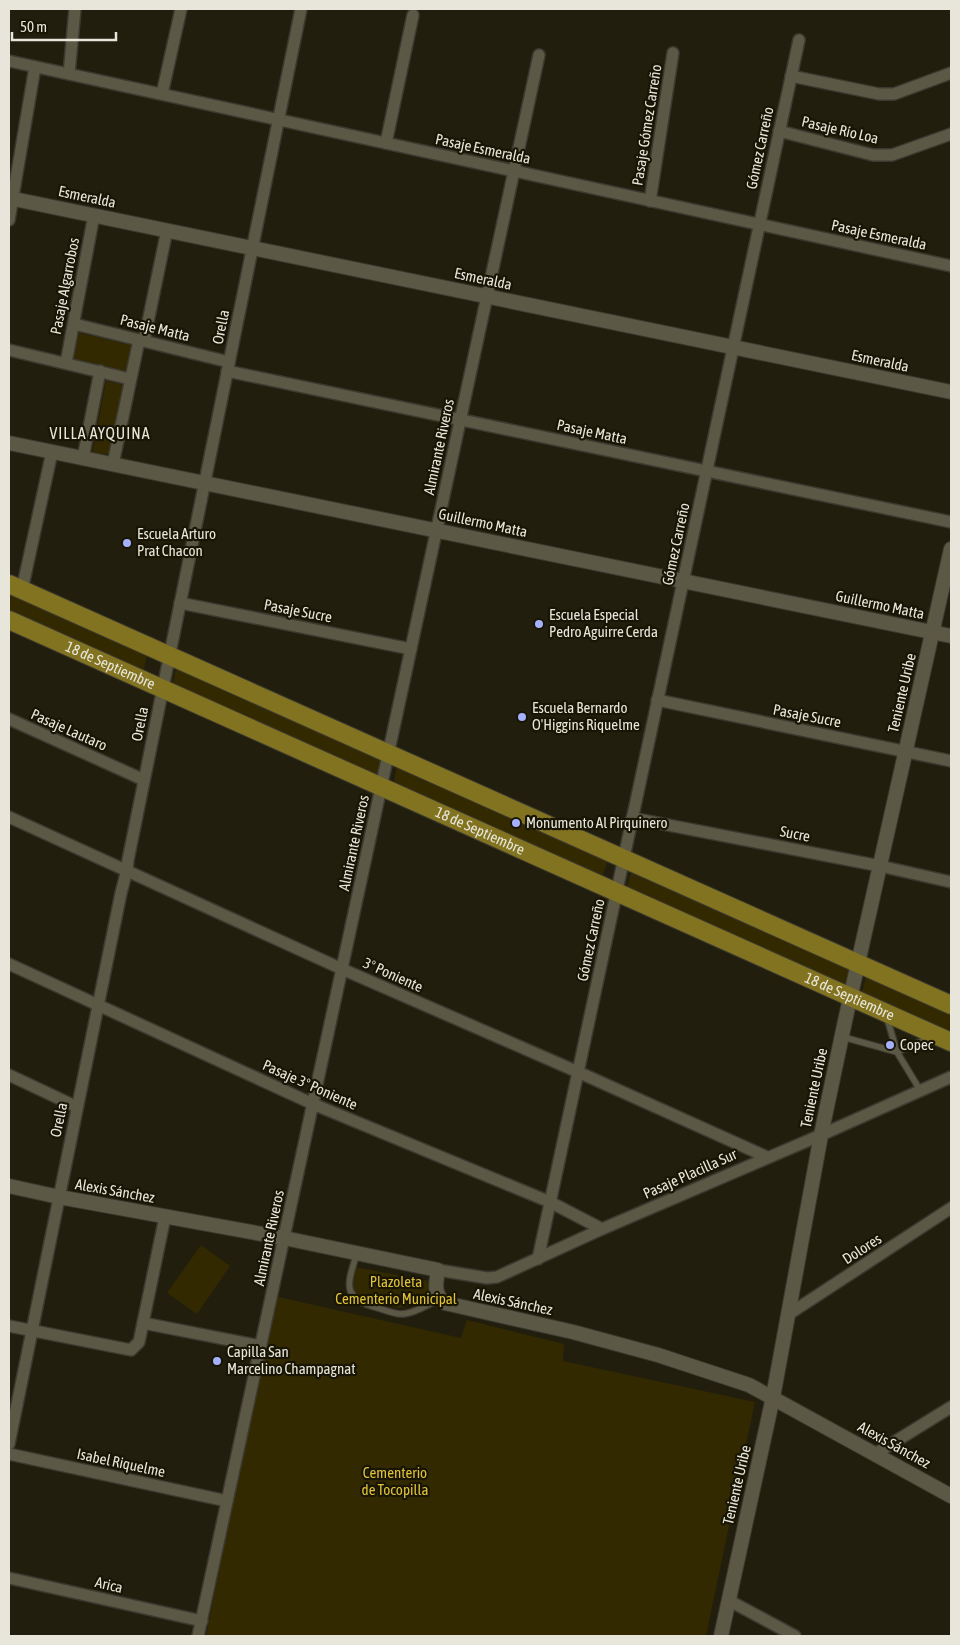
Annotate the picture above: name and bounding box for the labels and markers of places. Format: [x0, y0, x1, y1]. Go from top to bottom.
place label: Escuela Arturo Prat Chacon [137, 525, 216, 559]
marker: Escuela Arturo Prat Chacon [121, 537, 133, 549]
place label: Escuela Especial Pedro Aguirre Cerda [549, 606, 658, 640]
marker: Escuela Especial Pedro Aguirre Cerda [533, 618, 545, 630]
place label: Escuela Bernardo O'Higgins Riquelme [532, 699, 640, 733]
marker: Escuela Bernardo O'Higgins Riquelme [516, 711, 528, 723]
place label: Monumento Al Pirquinero [526, 814, 667, 831]
marker: Monumento Al Pirquinero [510, 817, 522, 829]
place label: Copec [900, 1036, 934, 1053]
marker: Copec [884, 1039, 896, 1051]
place label: Capilla San Marcelino Champagnat [227, 1343, 356, 1377]
marker: Capilla San Marcelino Champagnat [211, 1355, 223, 1367]

